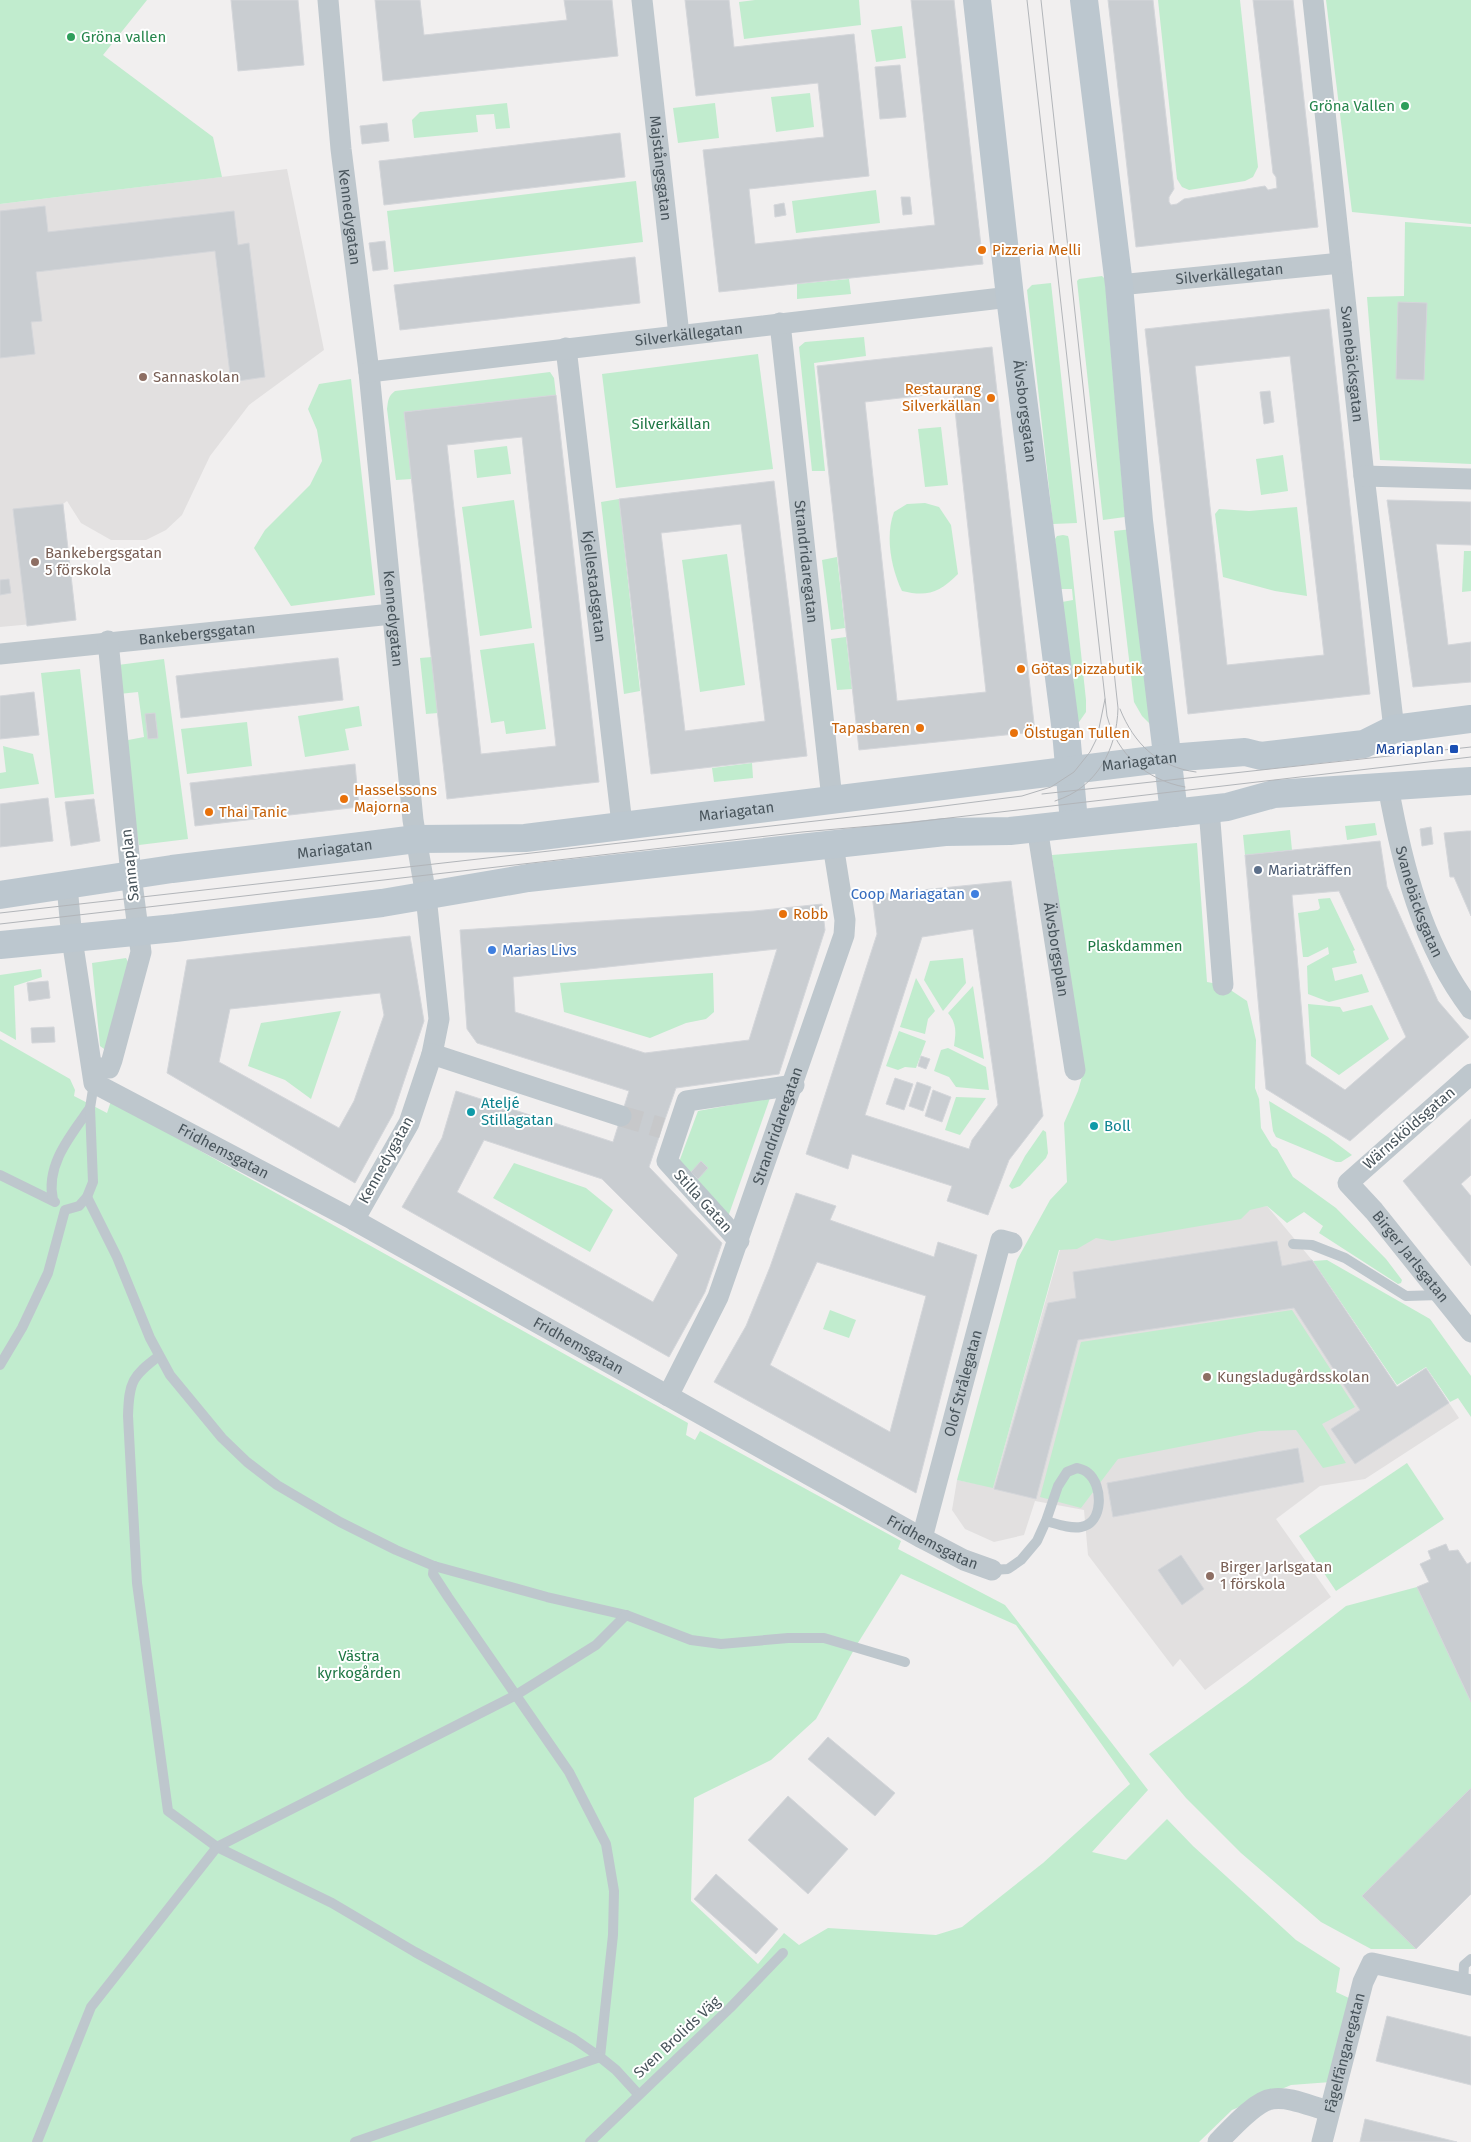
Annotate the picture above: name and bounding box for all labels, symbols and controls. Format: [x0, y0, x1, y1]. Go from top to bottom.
place label: Gröna vallen [81, 28, 166, 46]
marker: Gröna vallen [65, 31, 77, 43]
place label: Gröna Vallen [1309, 97, 1395, 115]
marker: Gröna Vallen [1399, 100, 1411, 112]
street label: Majstångsgatan [646, 114, 675, 222]
street label: Kennedygatan [335, 168, 364, 266]
place label: Pizzeria Melli [992, 241, 1081, 259]
marker: Pizzeria Melli [976, 244, 988, 256]
street label: Silverkällegatan [1175, 260, 1284, 288]
street label: Svanebäcksgatan [1337, 305, 1367, 423]
street label: Silverkällegatan [634, 319, 744, 350]
street label: Älvsborgsgatan [1009, 359, 1040, 464]
place label: Sannaskolan [153, 368, 240, 386]
marker: Sannaskolan [137, 371, 149, 383]
place label: Restaurang Silverkällan [902, 380, 981, 415]
marker: Restaurang Silverkällan [985, 392, 997, 404]
park label: Silverkällan [631, 415, 711, 433]
street label: Strandridaregatan [790, 499, 822, 624]
street label: Kjellestadsgatan [579, 529, 610, 643]
place label: Bankebergsgatan 5 förskola [45, 544, 162, 579]
marker: Bankebergsgatan 5 förskola [29, 556, 41, 568]
street label: Kennedygatan [380, 569, 407, 668]
street label: Bankebergsgatan [138, 619, 256, 649]
place label: Götas pizzabutik [1031, 660, 1143, 678]
marker: Götas pizzabutik [1015, 663, 1027, 675]
place label: Tapasbaren [832, 719, 910, 737]
marker: Tapasbaren [914, 722, 926, 734]
place label: Ölstugan Tullen [1024, 724, 1130, 742]
marker: Ölstugan Tullen [1008, 727, 1020, 739]
place label: Mariaplan [1376, 740, 1444, 758]
marker: Mariaplan [1448, 743, 1460, 755]
street label: Mariagatan [1101, 748, 1178, 775]
place label: Hasselssons Majorna [354, 781, 437, 816]
marker: Hasselssons Majorna [338, 793, 350, 805]
street label: Mariagatan [698, 798, 775, 825]
place label: Thai Tanic [219, 803, 287, 821]
marker: Thai Tanic [203, 806, 215, 818]
street label: Sannaplan [117, 828, 143, 902]
street label: Mariagatan [296, 836, 374, 863]
street label: Svanebäcksgatan [1392, 844, 1447, 961]
place label: Mariaträffen [1268, 861, 1352, 879]
marker: Mariaträffen [1252, 864, 1264, 876]
place label: Coop Mariagatan [851, 885, 965, 903]
marker: Coop Mariagatan [969, 888, 981, 900]
street label: Älvsborgsplan [1040, 901, 1072, 998]
place label: Robb [793, 905, 828, 923]
marker: Robb [777, 908, 789, 920]
park label: Plaskdammen [1087, 937, 1183, 955]
place label: Marias Livs [502, 941, 577, 959]
marker: Marias Livs [486, 944, 498, 956]
street label: Strandridaregatan [749, 1065, 806, 1187]
street label: Wärnsköldsgatan [1359, 1083, 1459, 1173]
place label: Ateljé Stillagatan [481, 1094, 553, 1129]
marker: Ateljé Stillagatan [465, 1106, 477, 1118]
street label: Kennedygatan [355, 1113, 417, 1207]
place label: Boll [1104, 1117, 1131, 1135]
street label: Fridhemsgatan [175, 1120, 272, 1183]
marker: Boll [1088, 1120, 1100, 1132]
street label: Stilla Gatan [670, 1166, 736, 1236]
street label: Birger Jarlsgatan [1368, 1207, 1453, 1306]
street label: Fridhemsgatan [530, 1313, 627, 1378]
street label: Olof Strålegatan [940, 1328, 986, 1439]
place label: Kungsladugårdsskolan [1217, 1368, 1370, 1386]
marker: Kungsladugårdsskolan [1201, 1371, 1213, 1383]
street label: Fridhemsgatan [883, 1511, 980, 1573]
place label: Birger Jarlsgatan 1 förskola [1220, 1558, 1332, 1593]
marker: Birger Jarlsgatan 1 förskola [1204, 1570, 1216, 1582]
park label: Västra kyrkogården [317, 1647, 401, 1682]
street label: Fågelfängaregatan [1321, 1991, 1369, 2115]
street label: Sven Brolids Väg [630, 1992, 724, 2082]

